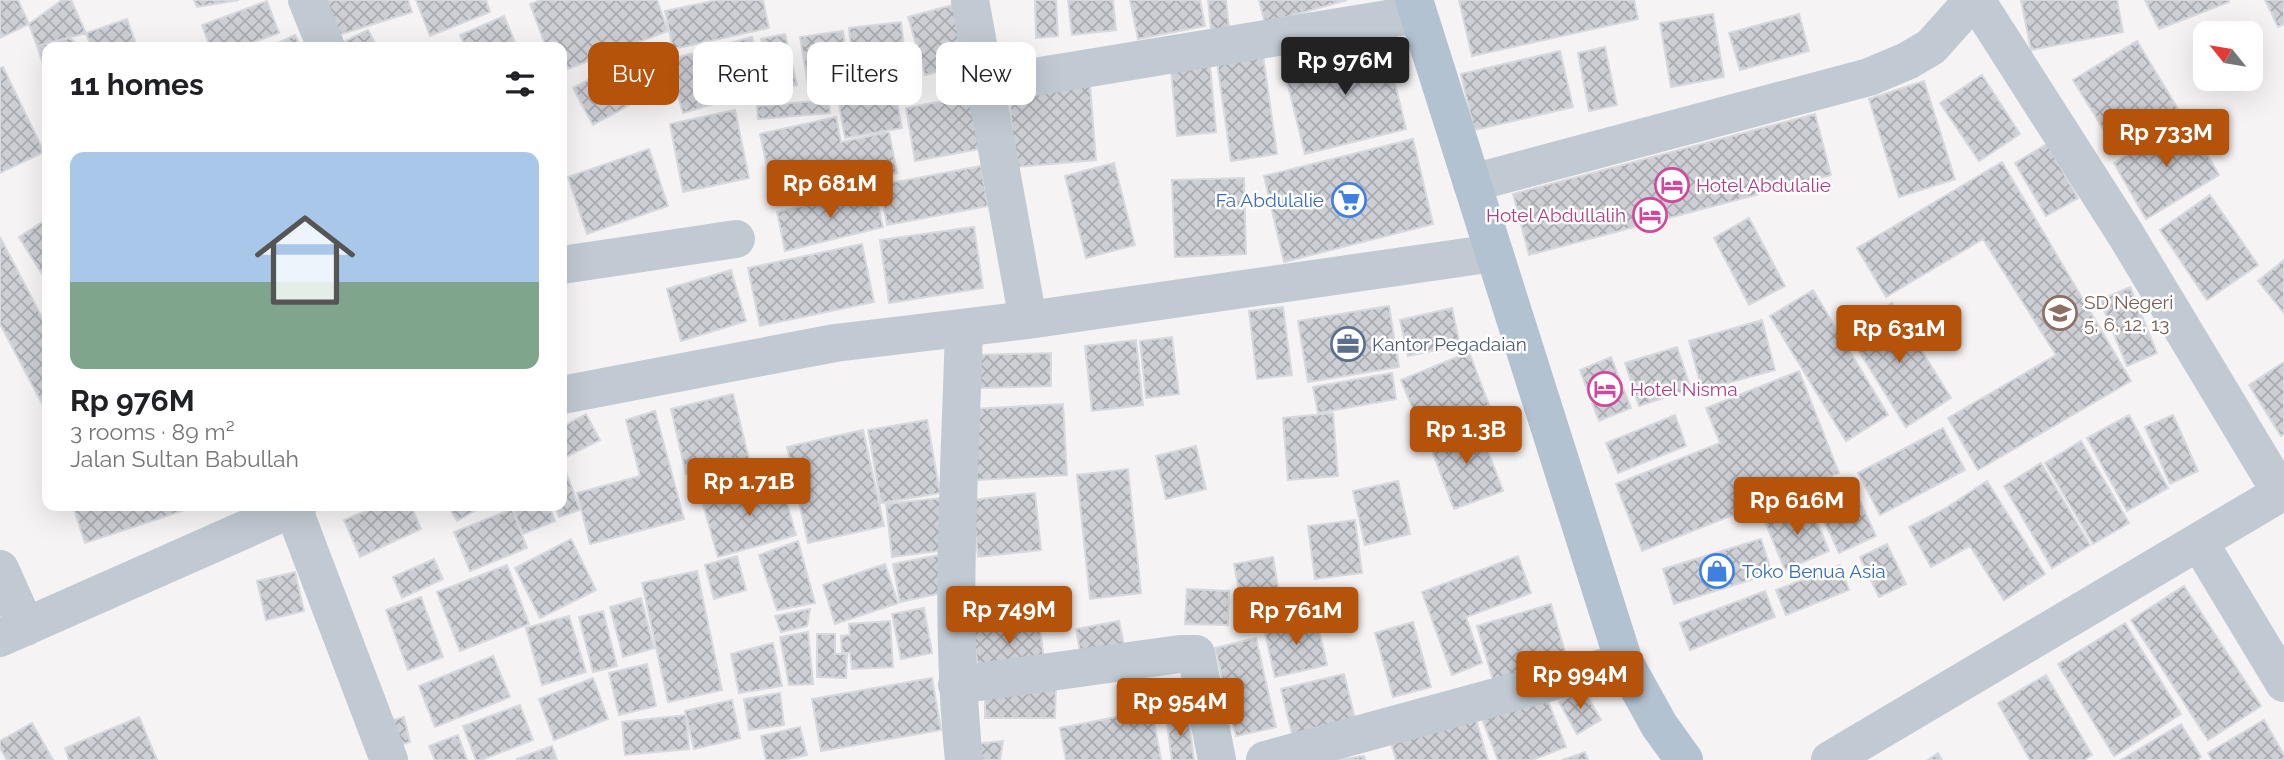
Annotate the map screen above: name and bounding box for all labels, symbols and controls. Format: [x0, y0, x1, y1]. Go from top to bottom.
north arrow [2193, 21, 2263, 91]
map controls [2193, 21, 2263, 91]
pin: Rp 976M [1280, 38, 1410, 97]
chip: Buy [588, 42, 679, 105]
chip: Rent [693, 42, 793, 105]
chip: Filters [807, 42, 922, 105]
chip: New [936, 42, 1036, 105]
text: Rp 976M [1297, 46, 1393, 73]
icon: filters [501, 65, 539, 103]
text: 11 homes [70, 67, 204, 102]
pin: Rp 733M [2101, 110, 2231, 169]
text: Rp 733M [2119, 118, 2213, 145]
pin: Rp 681M [765, 160, 895, 220]
hotel icon: Hotel Abdulalie [1653, 166, 1691, 204]
text: Rp 681M [783, 169, 877, 196]
place label: Hotel Abdulalie [1696, 174, 1831, 196]
supermarket icon: Fa Abdulalie [1330, 181, 1368, 219]
place label: Fa Abdulalie [1216, 189, 1324, 211]
hotel icon: Hotel Abdullalih [1631, 196, 1669, 234]
icon: home [242, 197, 368, 323]
place label: Hotel Abdullalih [1486, 204, 1626, 226]
place label: SD Negeri 5, 6, 12, 13 [2084, 291, 2173, 335]
school or university icon: SD Negeri 5, 6, 12, 13 [2041, 294, 2079, 332]
pin: Rp 631M [1834, 306, 1964, 365]
text: Rp 631M [1852, 314, 1946, 341]
office icon: Kantor Pegadaian [1329, 325, 1367, 363]
place label: Kantor Pegadaian [1372, 333, 1527, 355]
hotel icon: Hotel Nisma [1586, 370, 1624, 408]
place label: Hotel Nisma [1630, 378, 1738, 400]
text: Rp 976M [70, 383, 195, 418]
pin: Rp 1.3B [1401, 406, 1531, 466]
text: Rp 1.3B [1426, 415, 1506, 442]
text: 3 rooms · 89 m² [70, 418, 235, 445]
text: Jalan Sultan Babullah [70, 445, 299, 472]
pin: Rp 1.71B [677, 458, 821, 518]
text: Rp 1.71B [703, 467, 795, 494]
pin: Rp 616M [1732, 477, 1862, 537]
text: Rp 616M [1750, 486, 1844, 513]
shop icon: Toko Benua Asia [1698, 552, 1736, 590]
place label: Toko Benua Asia [1742, 560, 1886, 582]
pin: Rp 749M [944, 586, 1074, 646]
pin: Rp 761M [1231, 588, 1361, 647]
text: Rp 749M [962, 595, 1056, 622]
text: Rp 761M [1249, 596, 1343, 623]
pin: Rp 994M [1515, 652, 1645, 711]
text: Rp 994M [1532, 660, 1628, 687]
pin: Rp 954M [1115, 678, 1245, 738]
text: Rp 954M [1133, 687, 1227, 714]

